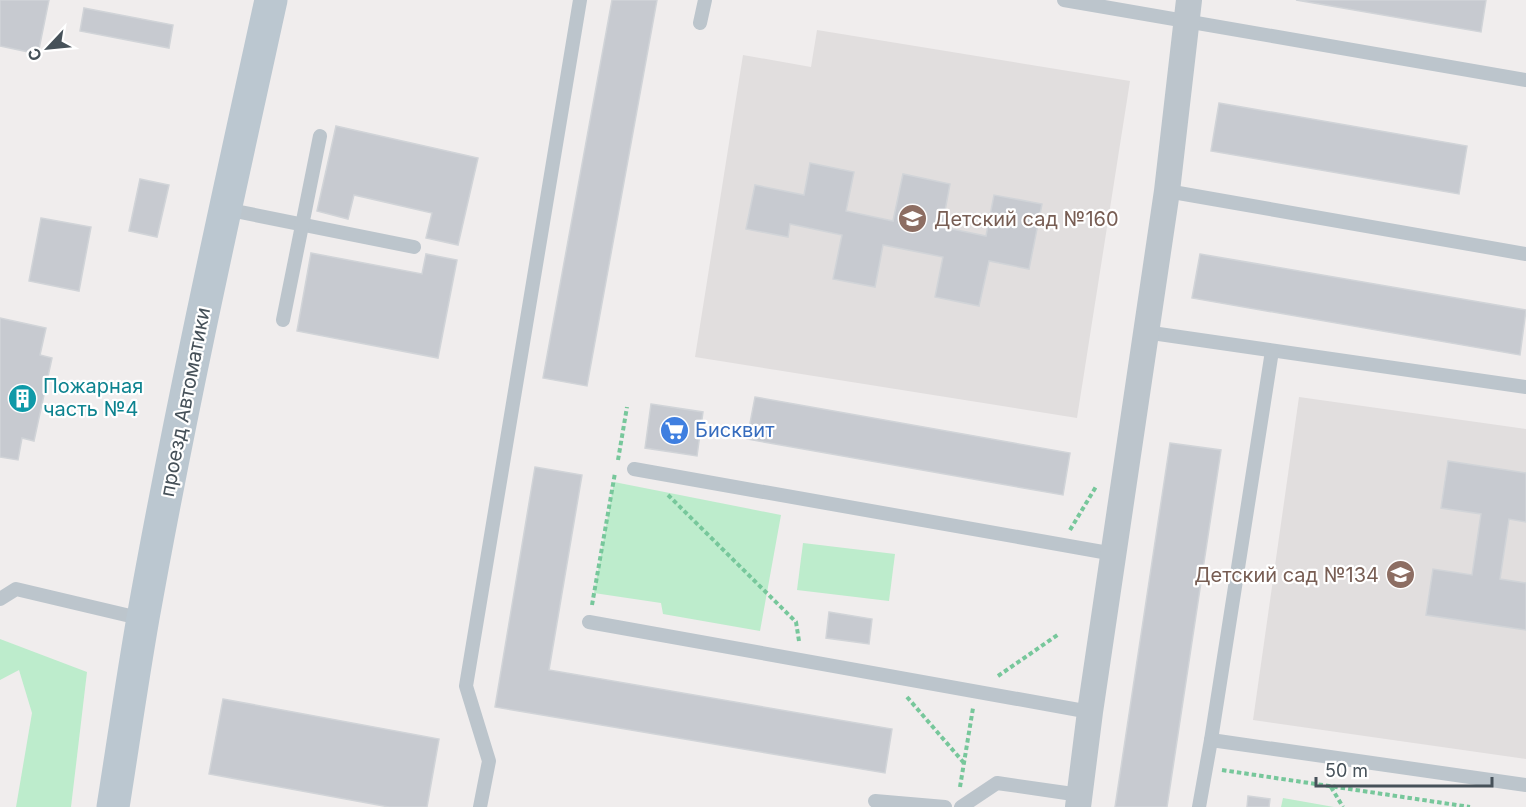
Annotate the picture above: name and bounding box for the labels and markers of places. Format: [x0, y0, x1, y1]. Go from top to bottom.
school or university icon: Детский сад №160 [897, 203, 929, 235]
place label: Детский сад №160 [934, 207, 1119, 231]
place label: Пожарная часть №4 [43, 374, 143, 421]
building icon: Пожарная часть №4 [6, 382, 38, 414]
supermarket icon: Бисквит [658, 414, 690, 446]
place label: Бисквит [695, 418, 775, 442]
school or university icon: Детский сад №134 [1384, 559, 1416, 591]
place label: Детский сад №134 [1194, 563, 1379, 587]

